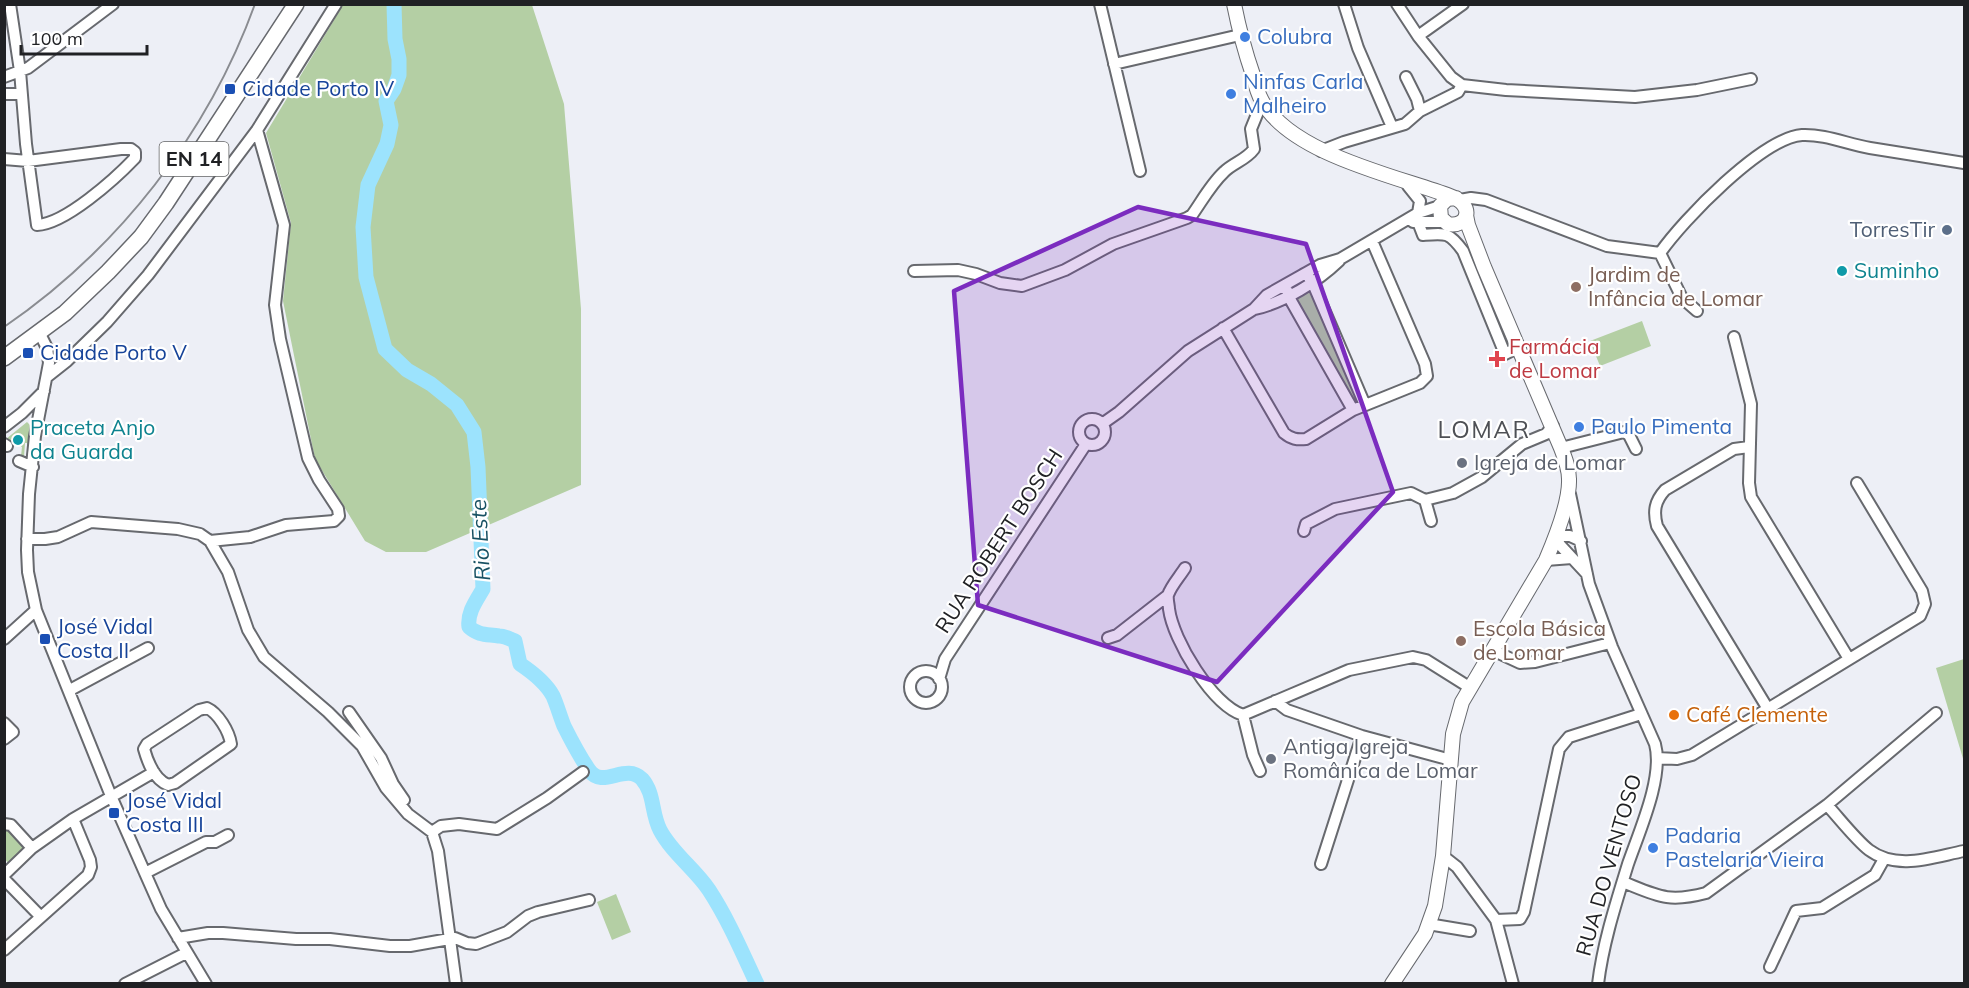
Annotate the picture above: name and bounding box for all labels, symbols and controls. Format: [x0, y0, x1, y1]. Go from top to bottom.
scale bar [21, 18, 147, 56]
place label: Colubra [1257, 23, 1332, 49]
text: 100 m [30, 27, 83, 50]
marker: Colubra [1238, 30, 1252, 44]
place label: Ninfas Carla Malheiro [1243, 68, 1363, 118]
place label: Cidade Porto IV [242, 75, 395, 101]
marker: Cidade Porto IV [223, 82, 237, 96]
marker: Ninfas Carla Malheiro [1224, 87, 1238, 101]
road number: EN 14 [160, 142, 228, 176]
place label: TorresTir [1850, 216, 1935, 242]
marker: TorresTir [1940, 223, 1954, 237]
place label: Suminho [1854, 257, 1939, 283]
place label: Jardim de Infância de Lomar [1588, 261, 1763, 311]
marker: Suminho [1835, 264, 1849, 278]
marker: Jardim de Infância de Lomar [1569, 280, 1583, 294]
place label: Farmácia de Lomar [1509, 333, 1601, 383]
place label: Cidade Porto V [40, 339, 187, 365]
marker: Cidade Porto V [21, 346, 35, 360]
marker: Farmácia de Lomar [1490, 352, 1504, 366]
place label: Paulo Pimenta [1591, 413, 1732, 439]
place label: Praceta Anjo da Guarda [30, 414, 155, 464]
district label: LOMAR [1437, 414, 1531, 444]
marker: Paulo Pimenta [1572, 420, 1586, 434]
marker: Praceta Anjo da Guarda [11, 433, 25, 447]
street label: RUA ROBERT BOSCH [929, 444, 1067, 637]
place label: Igreja de Lomar [1474, 449, 1626, 475]
marker: Igreja de Lomar [1455, 456, 1469, 470]
water label: Rio Este [464, 498, 496, 582]
place label: José Vidal Costa II [57, 613, 153, 663]
place label: Escola Básica de Lomar [1473, 615, 1606, 665]
marker: José Vidal Costa II [38, 632, 52, 646]
marker: Escola Básica de Lomar [1454, 634, 1468, 648]
place label: Café Clemente [1686, 701, 1828, 727]
marker: Café Clemente [1667, 708, 1681, 722]
place label: Antiga Igreja Românica de Lomar [1283, 733, 1478, 783]
marker: Antiga Igreja Românica de Lomar [1264, 752, 1278, 766]
street label: RUA DO VENTOSO [1570, 771, 1646, 959]
place label: José Vidal Costa III [126, 787, 222, 837]
marker: José Vidal Costa III [107, 806, 121, 820]
place label: Padaria Pastelaria Vieira [1665, 822, 1824, 872]
marker: Padaria Pastelaria Vieira [1646, 841, 1660, 855]

